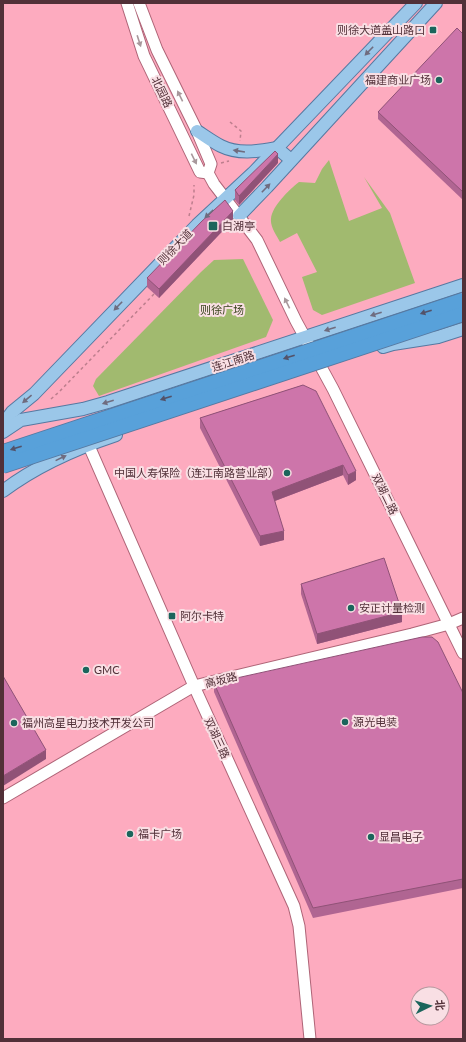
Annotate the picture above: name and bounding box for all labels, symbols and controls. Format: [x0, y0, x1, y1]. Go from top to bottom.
place label: 则徐大道盖山路口 [337, 23, 425, 36]
marker: 则徐大道盖山路口 [428, 25, 438, 35]
one-way arrow [136, 35, 142, 47]
one-way arrow [365, 47, 374, 56]
place label: 福建商业广场 [365, 73, 431, 86]
street label: 北园路 [149, 74, 176, 109]
marker: 福建商业广场 [434, 75, 444, 85]
one-way arrow [177, 90, 183, 102]
one-way arrow [233, 148, 245, 154]
one-way arrow [191, 153, 197, 164]
one-way arrow [261, 183, 271, 193]
one-way arrow [204, 209, 214, 218]
place label: 白湖亭 [222, 219, 255, 232]
marker: 白湖亭 [207, 220, 219, 232]
street label: 则徐大道 [155, 226, 195, 267]
one-way arrow [284, 297, 290, 308]
one-way arrow [114, 302, 123, 311]
park label: 则徐广场 [200, 303, 244, 316]
one-way arrow [420, 309, 432, 315]
one-way arrow [370, 311, 382, 317]
one-way arrow [324, 326, 336, 332]
street label: 连江南路 [210, 348, 256, 374]
one-way arrow [283, 355, 295, 361]
one-way arrow [22, 395, 33, 404]
one-way arrow [159, 395, 171, 401]
one-way arrow [102, 399, 114, 405]
one-way arrow [9, 445, 21, 451]
one-way arrow [55, 455, 67, 461]
place label: 中国人寿保险（连江南路营业部） [114, 466, 279, 479]
marker: 中国人寿保险（连江南路营业部） [282, 468, 292, 478]
street label: 双湖二路 [370, 471, 401, 516]
place label: 安正计量检测 [359, 601, 425, 614]
marker: 安正计量检测 [346, 603, 356, 613]
place label: 阿尔卡特 [180, 609, 224, 622]
marker: 阿尔卡特 [167, 611, 177, 621]
place label: GMC [94, 663, 120, 676]
marker: GMC [81, 665, 91, 675]
street label: 高坂路 [203, 669, 238, 690]
street label: 双湖三路 [202, 715, 233, 760]
place label: 源光电装 [353, 715, 397, 728]
place label: 福州高星电力技术开发公司 [22, 716, 154, 729]
marker: 源光电装 [340, 717, 350, 727]
marker: 福州高星电力技术开发公司 [9, 718, 19, 728]
place label: 福卡广场 [138, 827, 182, 840]
marker: 福卡广场 [125, 829, 135, 839]
place label: 显昌电子 [379, 830, 423, 843]
marker: 显昌电子 [366, 832, 376, 842]
north arrow [410, 986, 450, 1026]
text: 北 [434, 999, 447, 1011]

